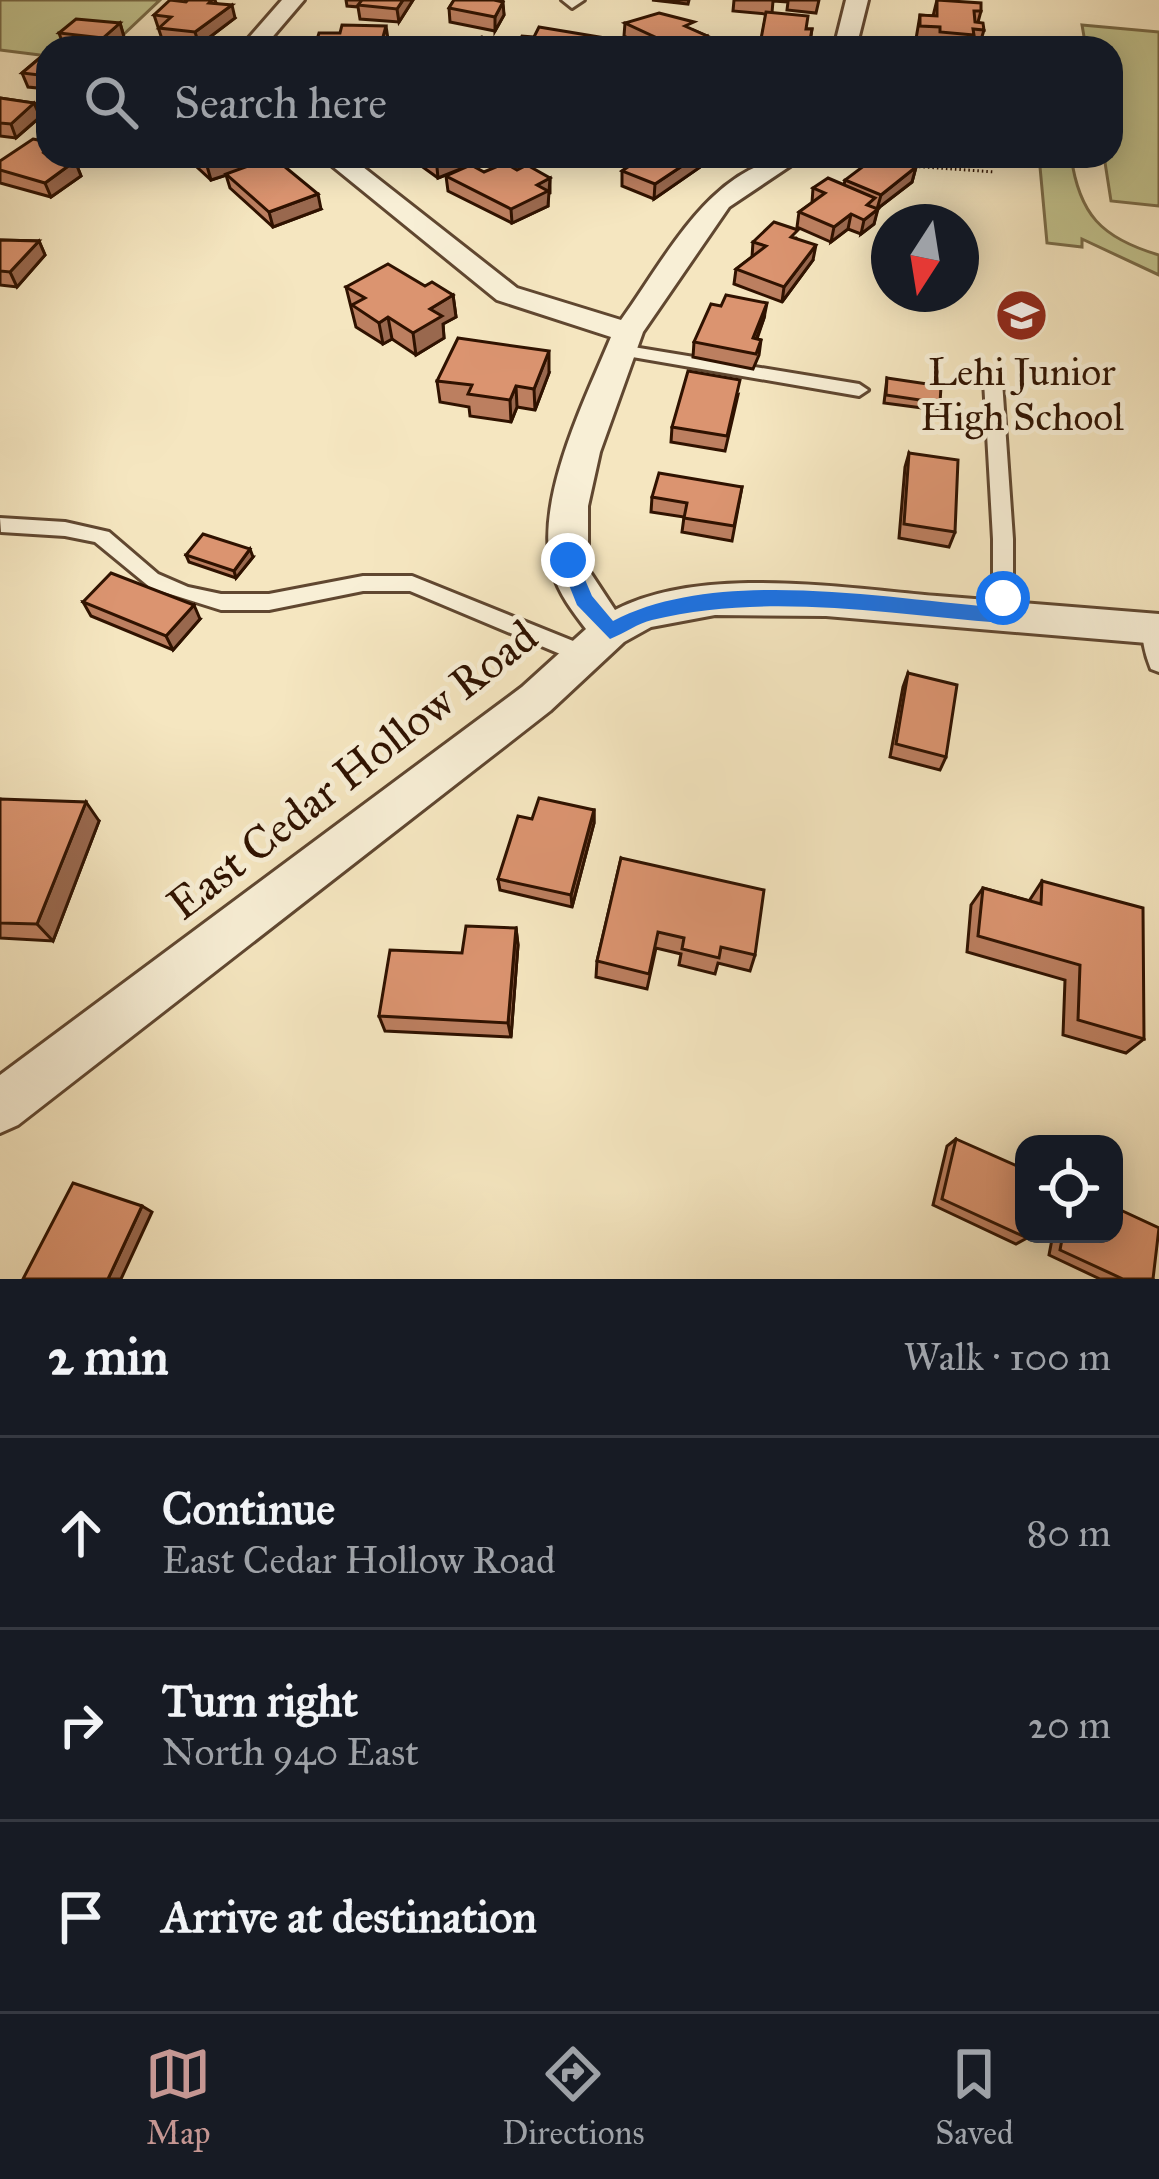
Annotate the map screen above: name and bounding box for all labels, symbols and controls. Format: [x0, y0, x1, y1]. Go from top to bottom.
search box [36, 36, 1123, 168]
icon: search [78, 69, 144, 135]
text: Search here [174, 75, 387, 130]
north arrow [871, 204, 979, 312]
school or university icon: Lehi Junior High School [994, 287, 1050, 343]
place label: Lehi Junior High School [920, 348, 1124, 441]
route end [541, 533, 595, 587]
route start [976, 571, 1030, 625]
street label: East Cedar Hollow Road [156, 608, 548, 931]
map controls [1015, 1135, 1123, 1243]
button: locate [1015, 1135, 1123, 1243]
text: 2 min [48, 1326, 169, 1388]
text: Walk · 100 m [904, 1333, 1111, 1381]
text: Continue [162, 1481, 335, 1536]
icon: ahead [48, 1500, 114, 1566]
text: 80 m [1026, 1509, 1111, 1557]
text: East Cedar Hollow Road [162, 1536, 556, 1584]
text: Turn right [162, 1673, 358, 1728]
icon: right [48, 1692, 114, 1758]
text: 20 m [1028, 1701, 1111, 1749]
text: North 940 East [162, 1728, 419, 1776]
icon: arrive [48, 1884, 114, 1950]
text: Arrive at destination [162, 1889, 537, 1944]
tab: Map [145, 2041, 211, 2153]
tab: Directions [502, 2041, 644, 2153]
tab: Saved [935, 2041, 1014, 2153]

